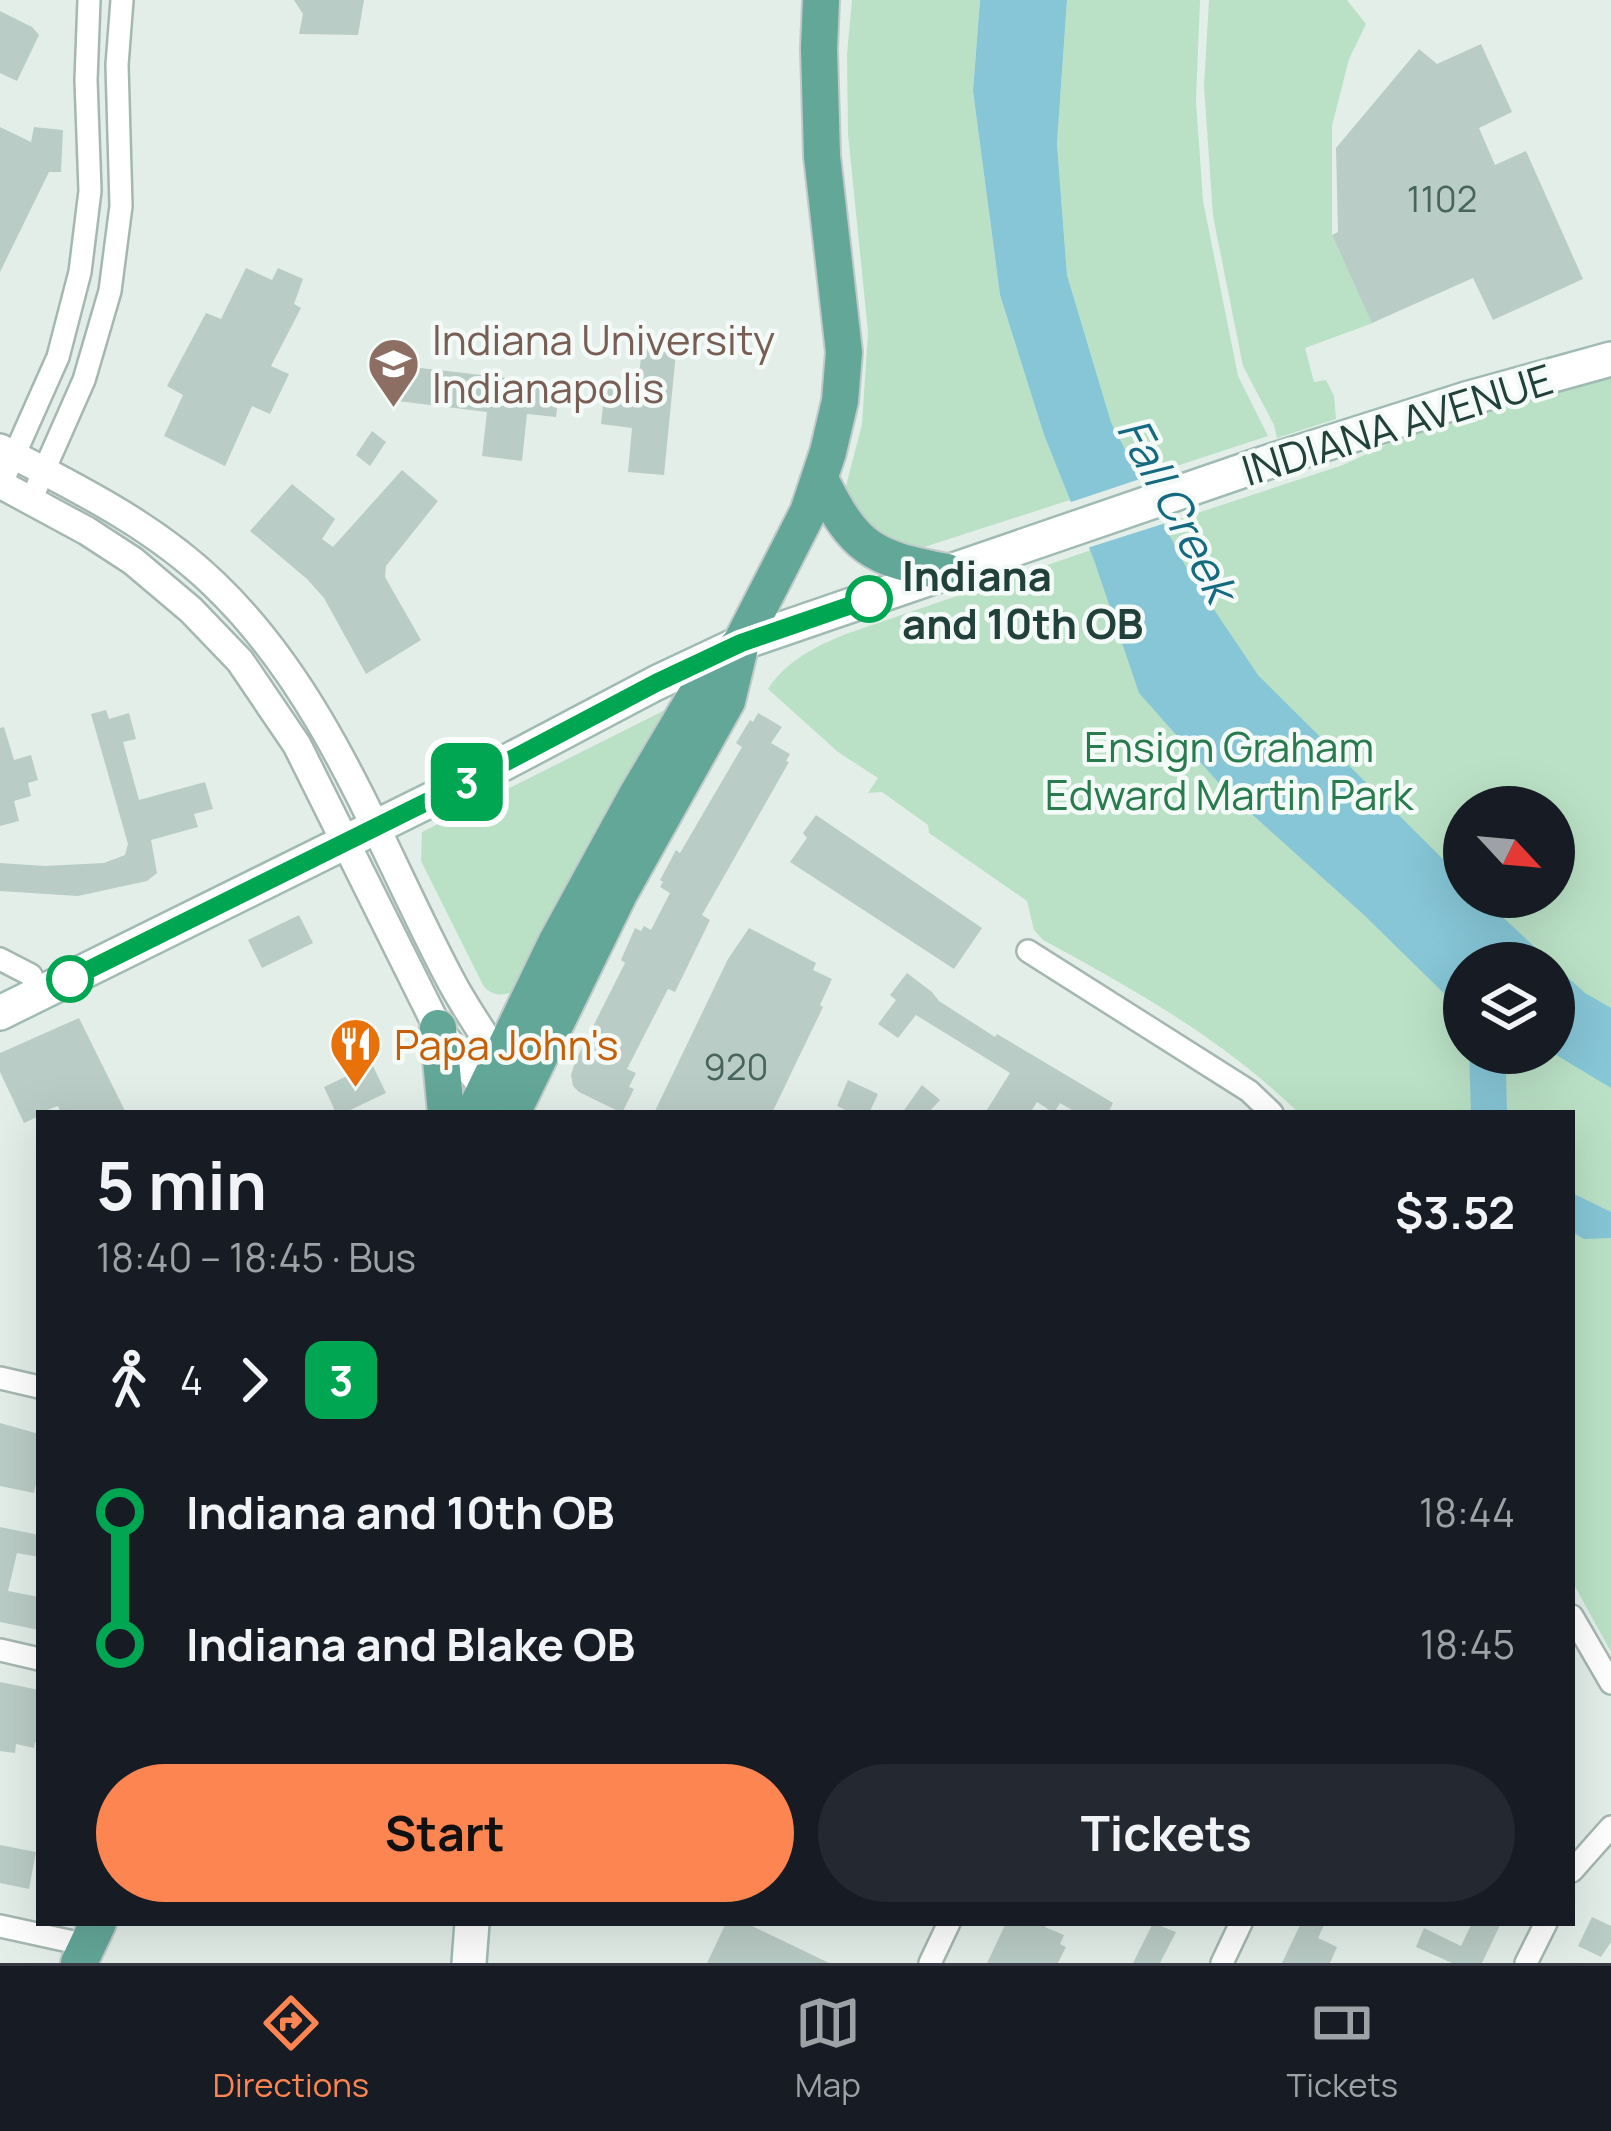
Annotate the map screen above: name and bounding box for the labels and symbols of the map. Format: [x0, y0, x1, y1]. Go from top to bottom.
house number: 1102 [1407, 174, 1477, 223]
place label: Indiana University Indianapolis [432, 310, 775, 416]
school or university icon: Indiana University Indianapolis [365, 335, 421, 409]
street label: INDIANA AVENUE [1235, 349, 1559, 499]
water label: Fall Creek [1104, 406, 1255, 617]
place label: Indiana and 10th OB [902, 546, 1143, 652]
marker: Indiana and 10th OB [847, 577, 891, 621]
park label: Ensign Graham Edward Martin Park [1045, 717, 1414, 823]
line badge: 3 [428, 743, 506, 821]
north arrow [1443, 786, 1575, 918]
unlabelled marker [48, 957, 92, 1001]
place label: Papa John's [394, 1015, 619, 1073]
restaurant icon: Papa John's [327, 1016, 383, 1090]
house number: 920 [704, 1042, 768, 1091]

